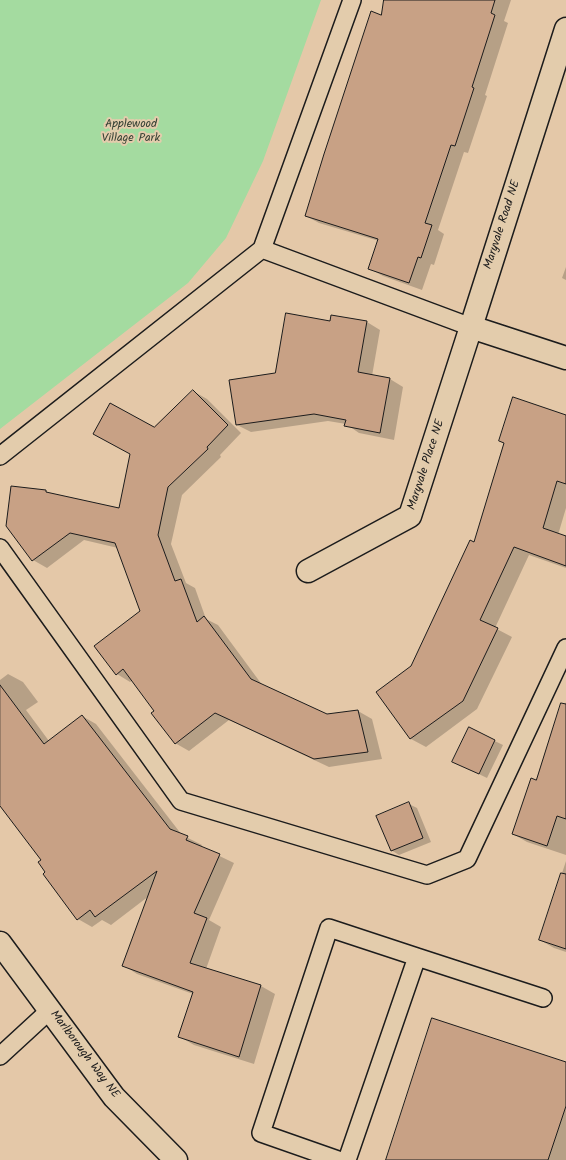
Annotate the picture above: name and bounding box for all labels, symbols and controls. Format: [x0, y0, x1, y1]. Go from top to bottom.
park label: Applewood Village Park [102, 118, 160, 146]
street label: Maryvale Road NE [482, 179, 524, 271]
street label: Maryvale Place NE [406, 418, 448, 512]
street label: Marlborough Way NE [46, 1008, 122, 1102]

